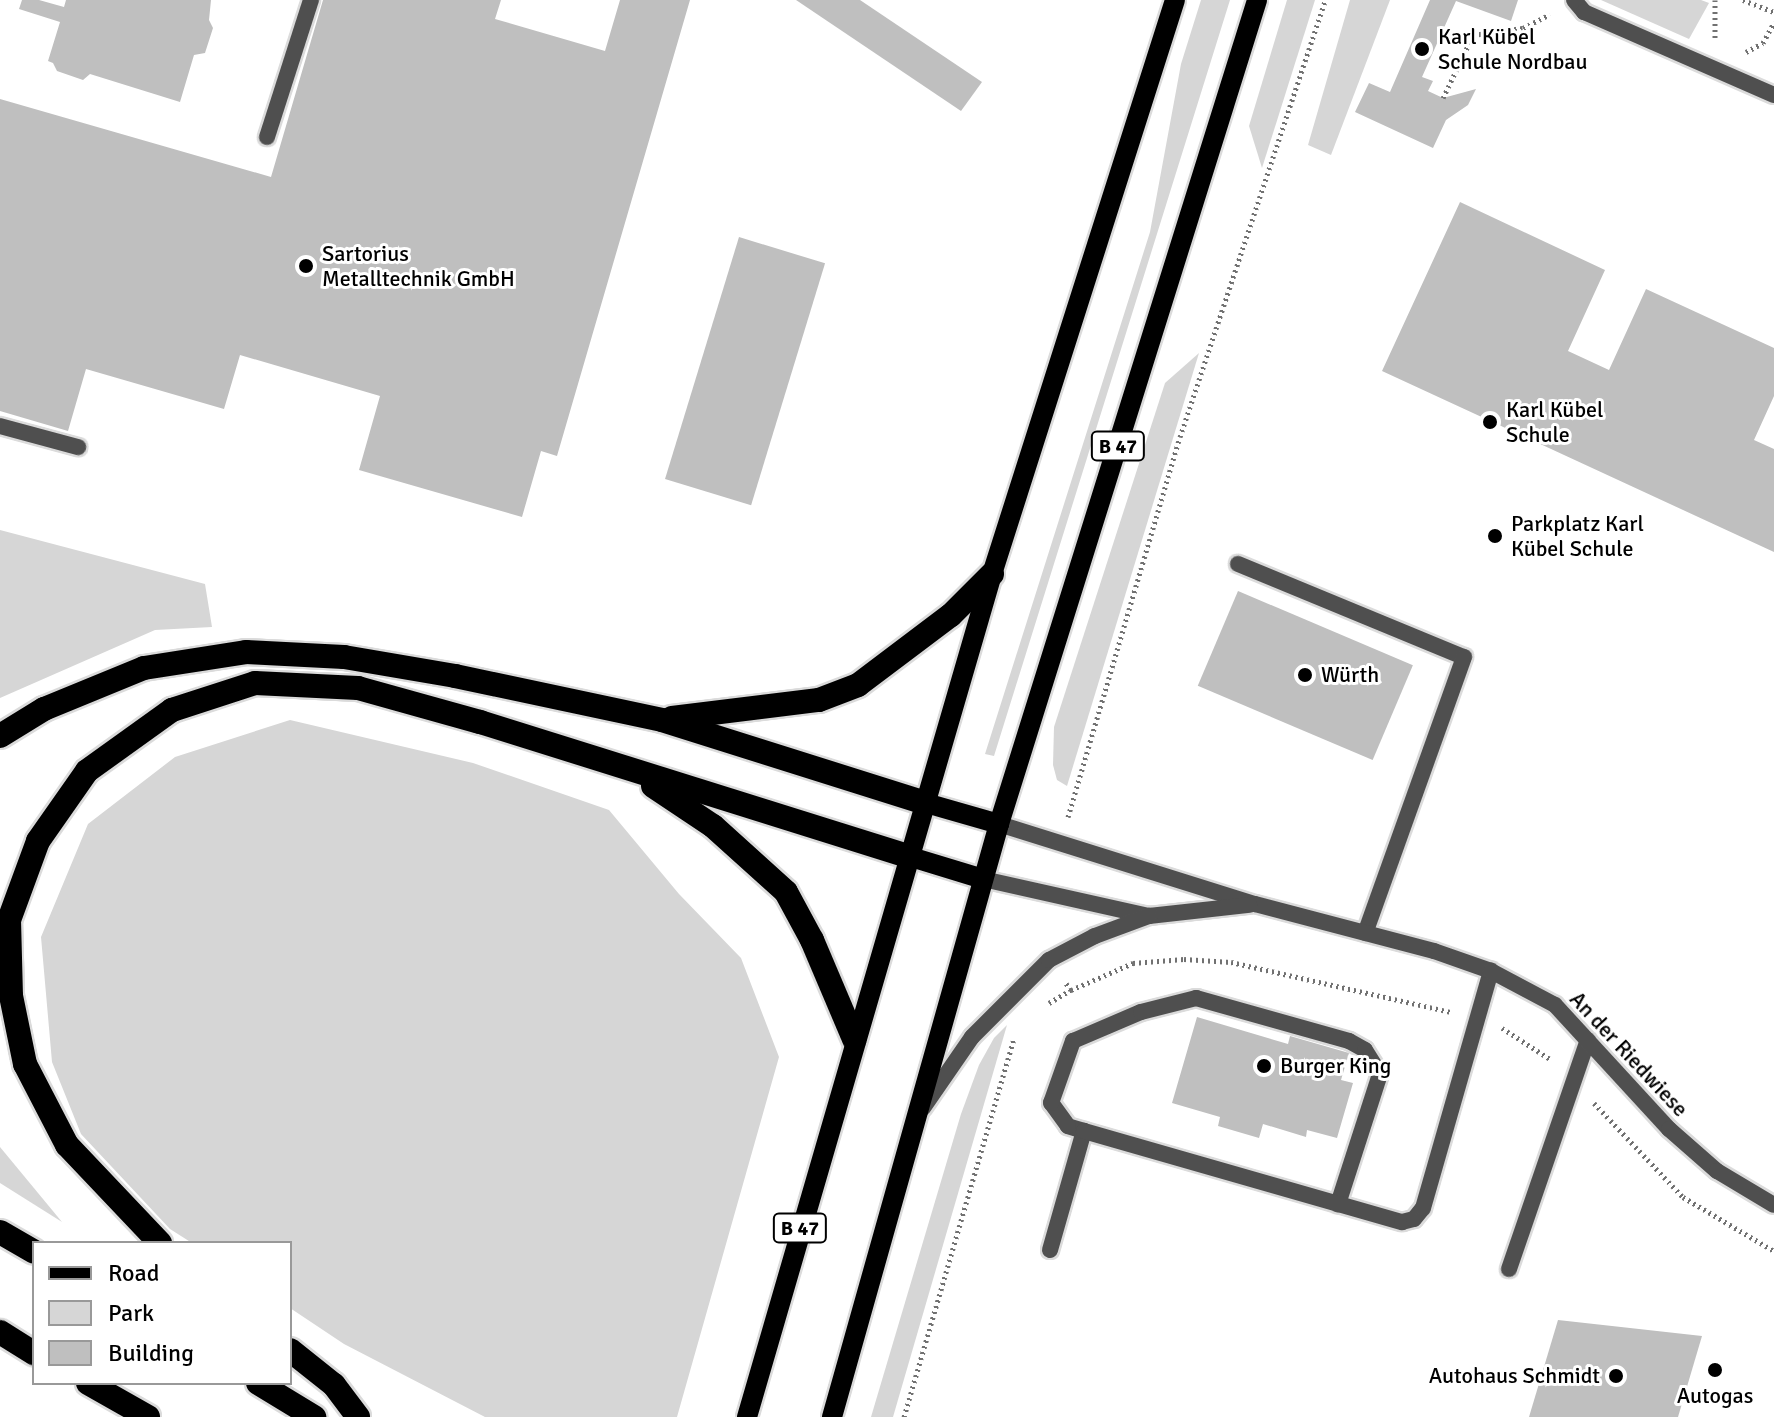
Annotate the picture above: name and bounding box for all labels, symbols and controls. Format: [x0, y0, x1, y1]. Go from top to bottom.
place label: Karl Kübel Schule Nordbau [1438, 23, 1587, 74]
marker: Karl Kübel Schule Nordbau [1413, 40, 1431, 58]
place label: Sartorius Metalltechnik GmbH [322, 240, 515, 292]
marker: Sartorius Metalltechnik GmbH [297, 257, 315, 275]
place label: Karl Kübel Schule [1506, 396, 1603, 448]
marker: Karl Kübel Schule [1481, 413, 1499, 431]
road number: B 47 [1090, 430, 1146, 462]
place label: Parkplatz Karl Kübel Schule [1511, 510, 1644, 562]
marker: Parkplatz Karl Kübel Schule [1486, 527, 1504, 545]
place label: Würth [1321, 662, 1379, 688]
marker: Würth [1296, 666, 1314, 684]
street label: An der Riedwiese [1564, 986, 1694, 1122]
place label: Burger King [1280, 1053, 1391, 1079]
marker: Burger King [1255, 1057, 1273, 1075]
road number: B 47 [772, 1212, 828, 1244]
legend [32, 1241, 292, 1385]
text: Road [108, 1258, 159, 1288]
text: Park [108, 1298, 154, 1328]
text: Building [108, 1338, 194, 1368]
marker: Autogas [1706, 1361, 1724, 1379]
place label: Autohaus Schmidt [1429, 1363, 1600, 1389]
marker: Autohaus Schmidt [1607, 1367, 1625, 1385]
place label: Autogas [1677, 1383, 1753, 1409]

